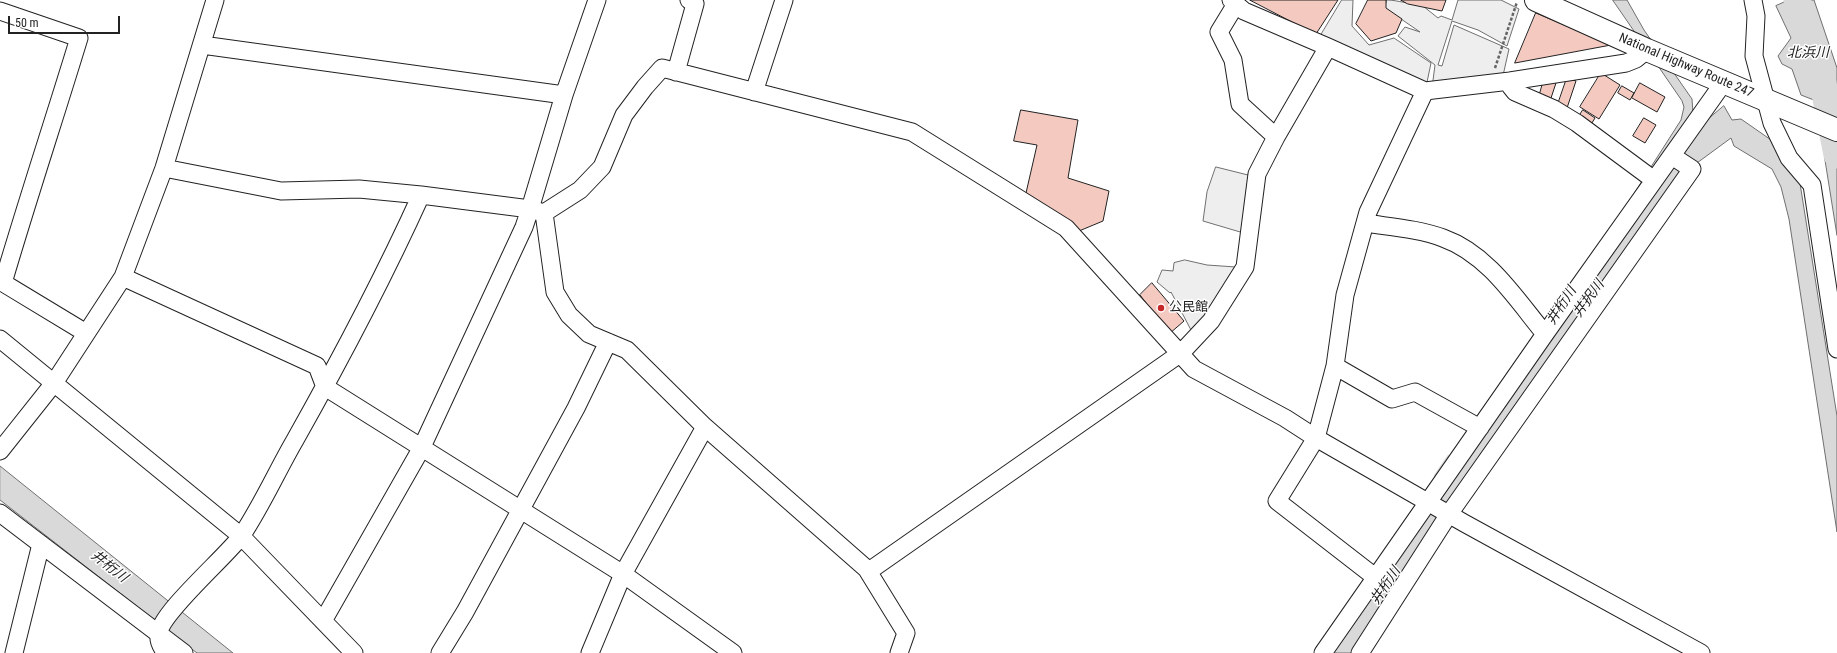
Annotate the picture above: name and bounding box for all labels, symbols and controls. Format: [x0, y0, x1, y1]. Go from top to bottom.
scale bar [10, 8, 122, 34]
text: 50 m [15, 16, 39, 30]
street label: National Highway Route 247 [1616, 31, 1756, 101]
water label: 北浜川 [1787, 45, 1829, 61]
water label: 井択川 [1570, 277, 1608, 321]
water label: 井桁川 [1544, 284, 1580, 328]
place label: 公民館 [1169, 300, 1208, 316]
marker: 公民館 [1156, 303, 1166, 313]
water label: 井桁川 [87, 547, 131, 587]
water label: 井桁川 [1367, 564, 1405, 608]

